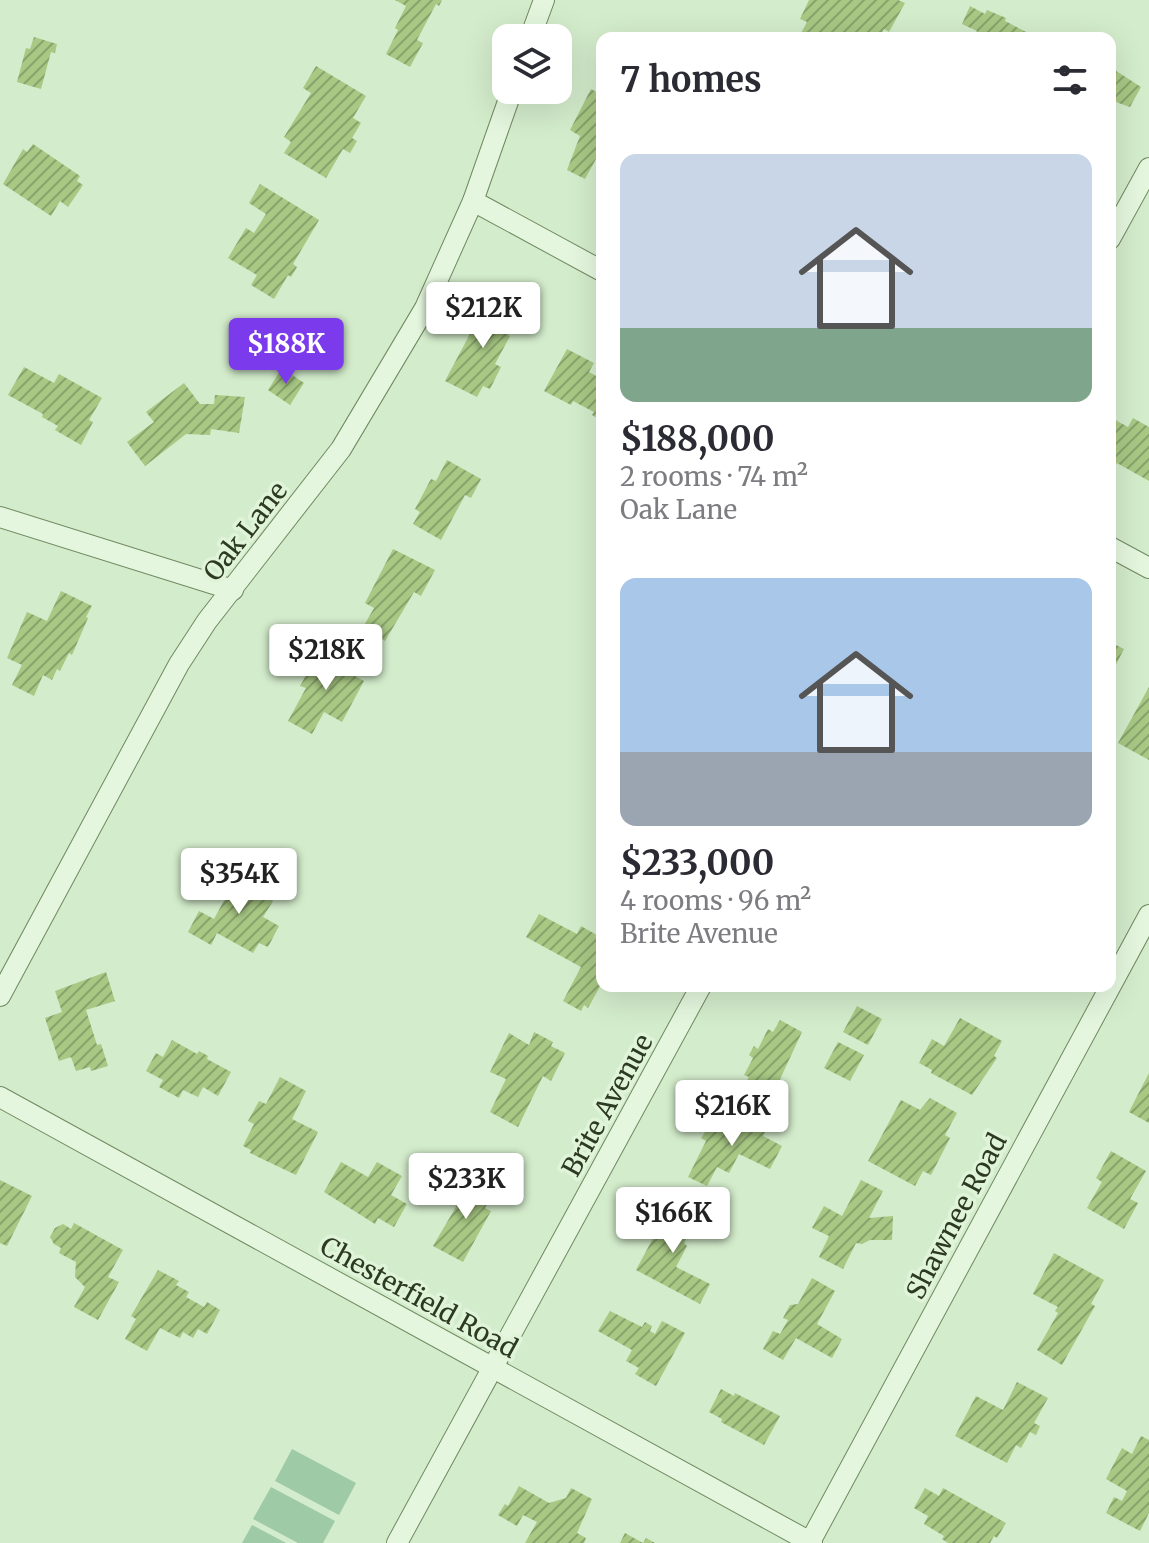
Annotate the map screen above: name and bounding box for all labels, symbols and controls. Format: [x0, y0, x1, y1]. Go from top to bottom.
map controls [492, 24, 572, 104]
button: layers [492, 24, 572, 104]
icon: filters [1048, 58, 1092, 102]
text: 7 homes [620, 59, 762, 101]
icon: home [784, 206, 928, 350]
pin: $212K [427, 282, 539, 350]
text: $212K [444, 291, 522, 324]
pin: $188K [230, 318, 342, 386]
text: $188K [247, 327, 325, 360]
text: $188,000 [620, 418, 774, 460]
text: 2 rooms · 74 m² [620, 460, 808, 493]
street label: Oak Lane [196, 475, 294, 587]
text: Oak Lane [620, 493, 737, 526]
pin: $218K [270, 624, 382, 692]
icon: home [784, 630, 928, 774]
text: $218K [287, 633, 365, 666]
text: $233,000 [620, 842, 774, 884]
pin: $354K [183, 848, 295, 916]
text: $354K [199, 857, 279, 890]
text: 4 rooms · 96 m² [620, 884, 811, 917]
text: Brite Avenue [620, 917, 778, 950]
street label: Brite Avenue [554, 1028, 660, 1182]
pin: $216K [676, 1080, 788, 1148]
text: $216K [693, 1089, 771, 1122]
street label: Shawnee Road [899, 1127, 1014, 1304]
pin: $233K [410, 1153, 522, 1221]
text: $233K [427, 1162, 505, 1195]
pin: $166K [617, 1187, 729, 1255]
text: $166K [634, 1196, 712, 1229]
street label: Chesterfield Road [315, 1229, 524, 1365]

